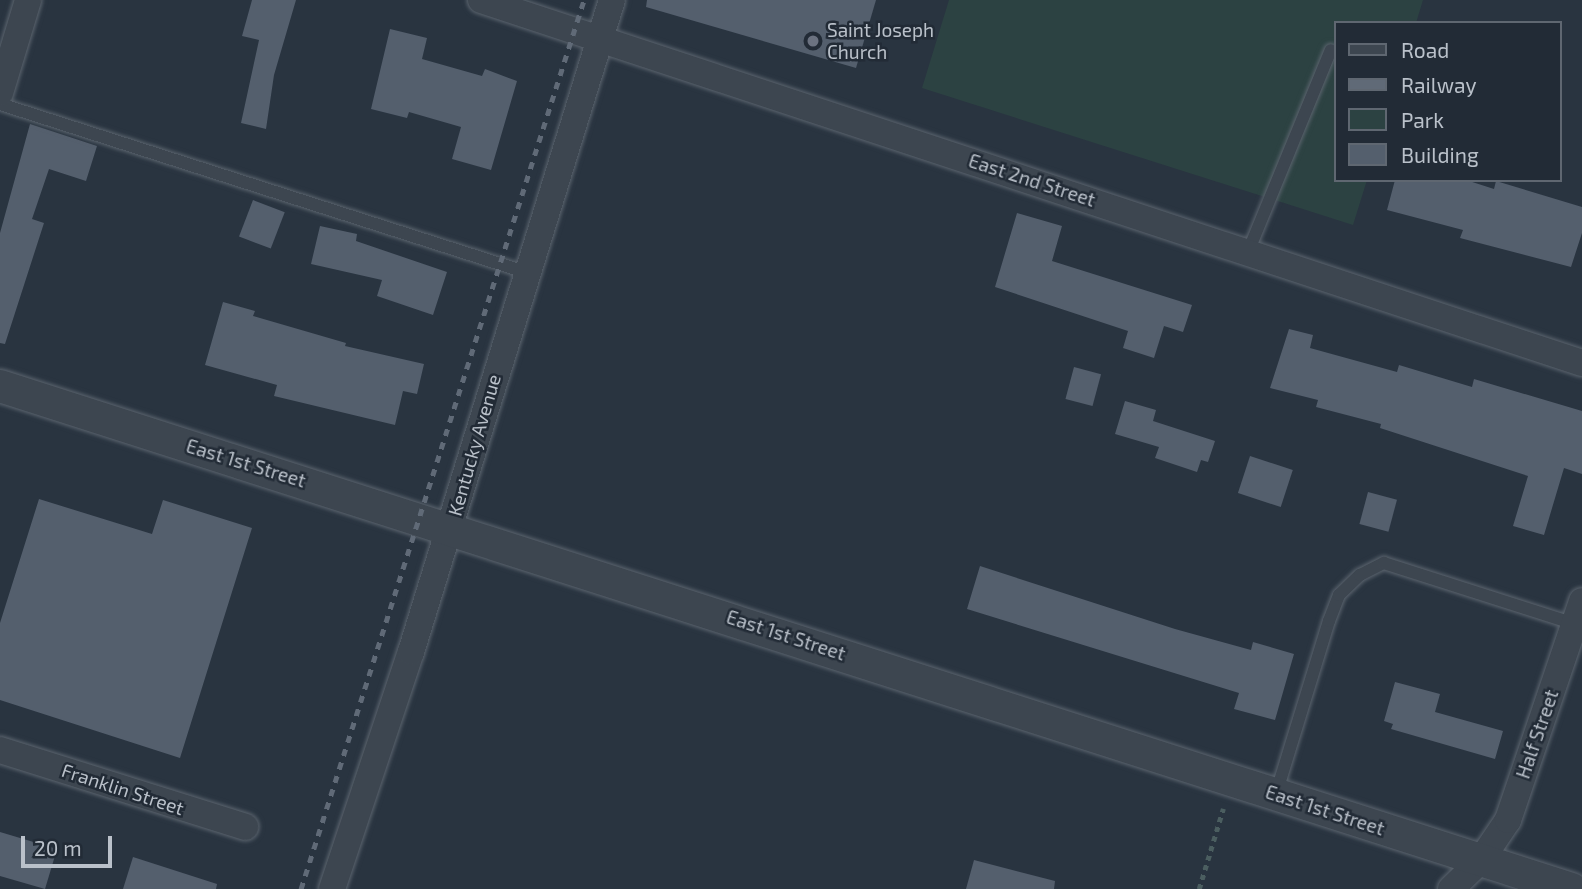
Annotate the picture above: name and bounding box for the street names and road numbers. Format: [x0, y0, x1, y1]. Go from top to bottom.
street label: East 2nd Street [966, 149, 1098, 211]
street label: Kentucky Avenue [443, 371, 505, 519]
street label: East 1st Street [184, 434, 308, 492]
street label: East 1st Street [724, 605, 848, 665]
street label: Half Street [1511, 686, 1563, 782]
street label: Franklin Street [59, 759, 187, 819]
street label: East 1st Street [1263, 780, 1387, 840]

